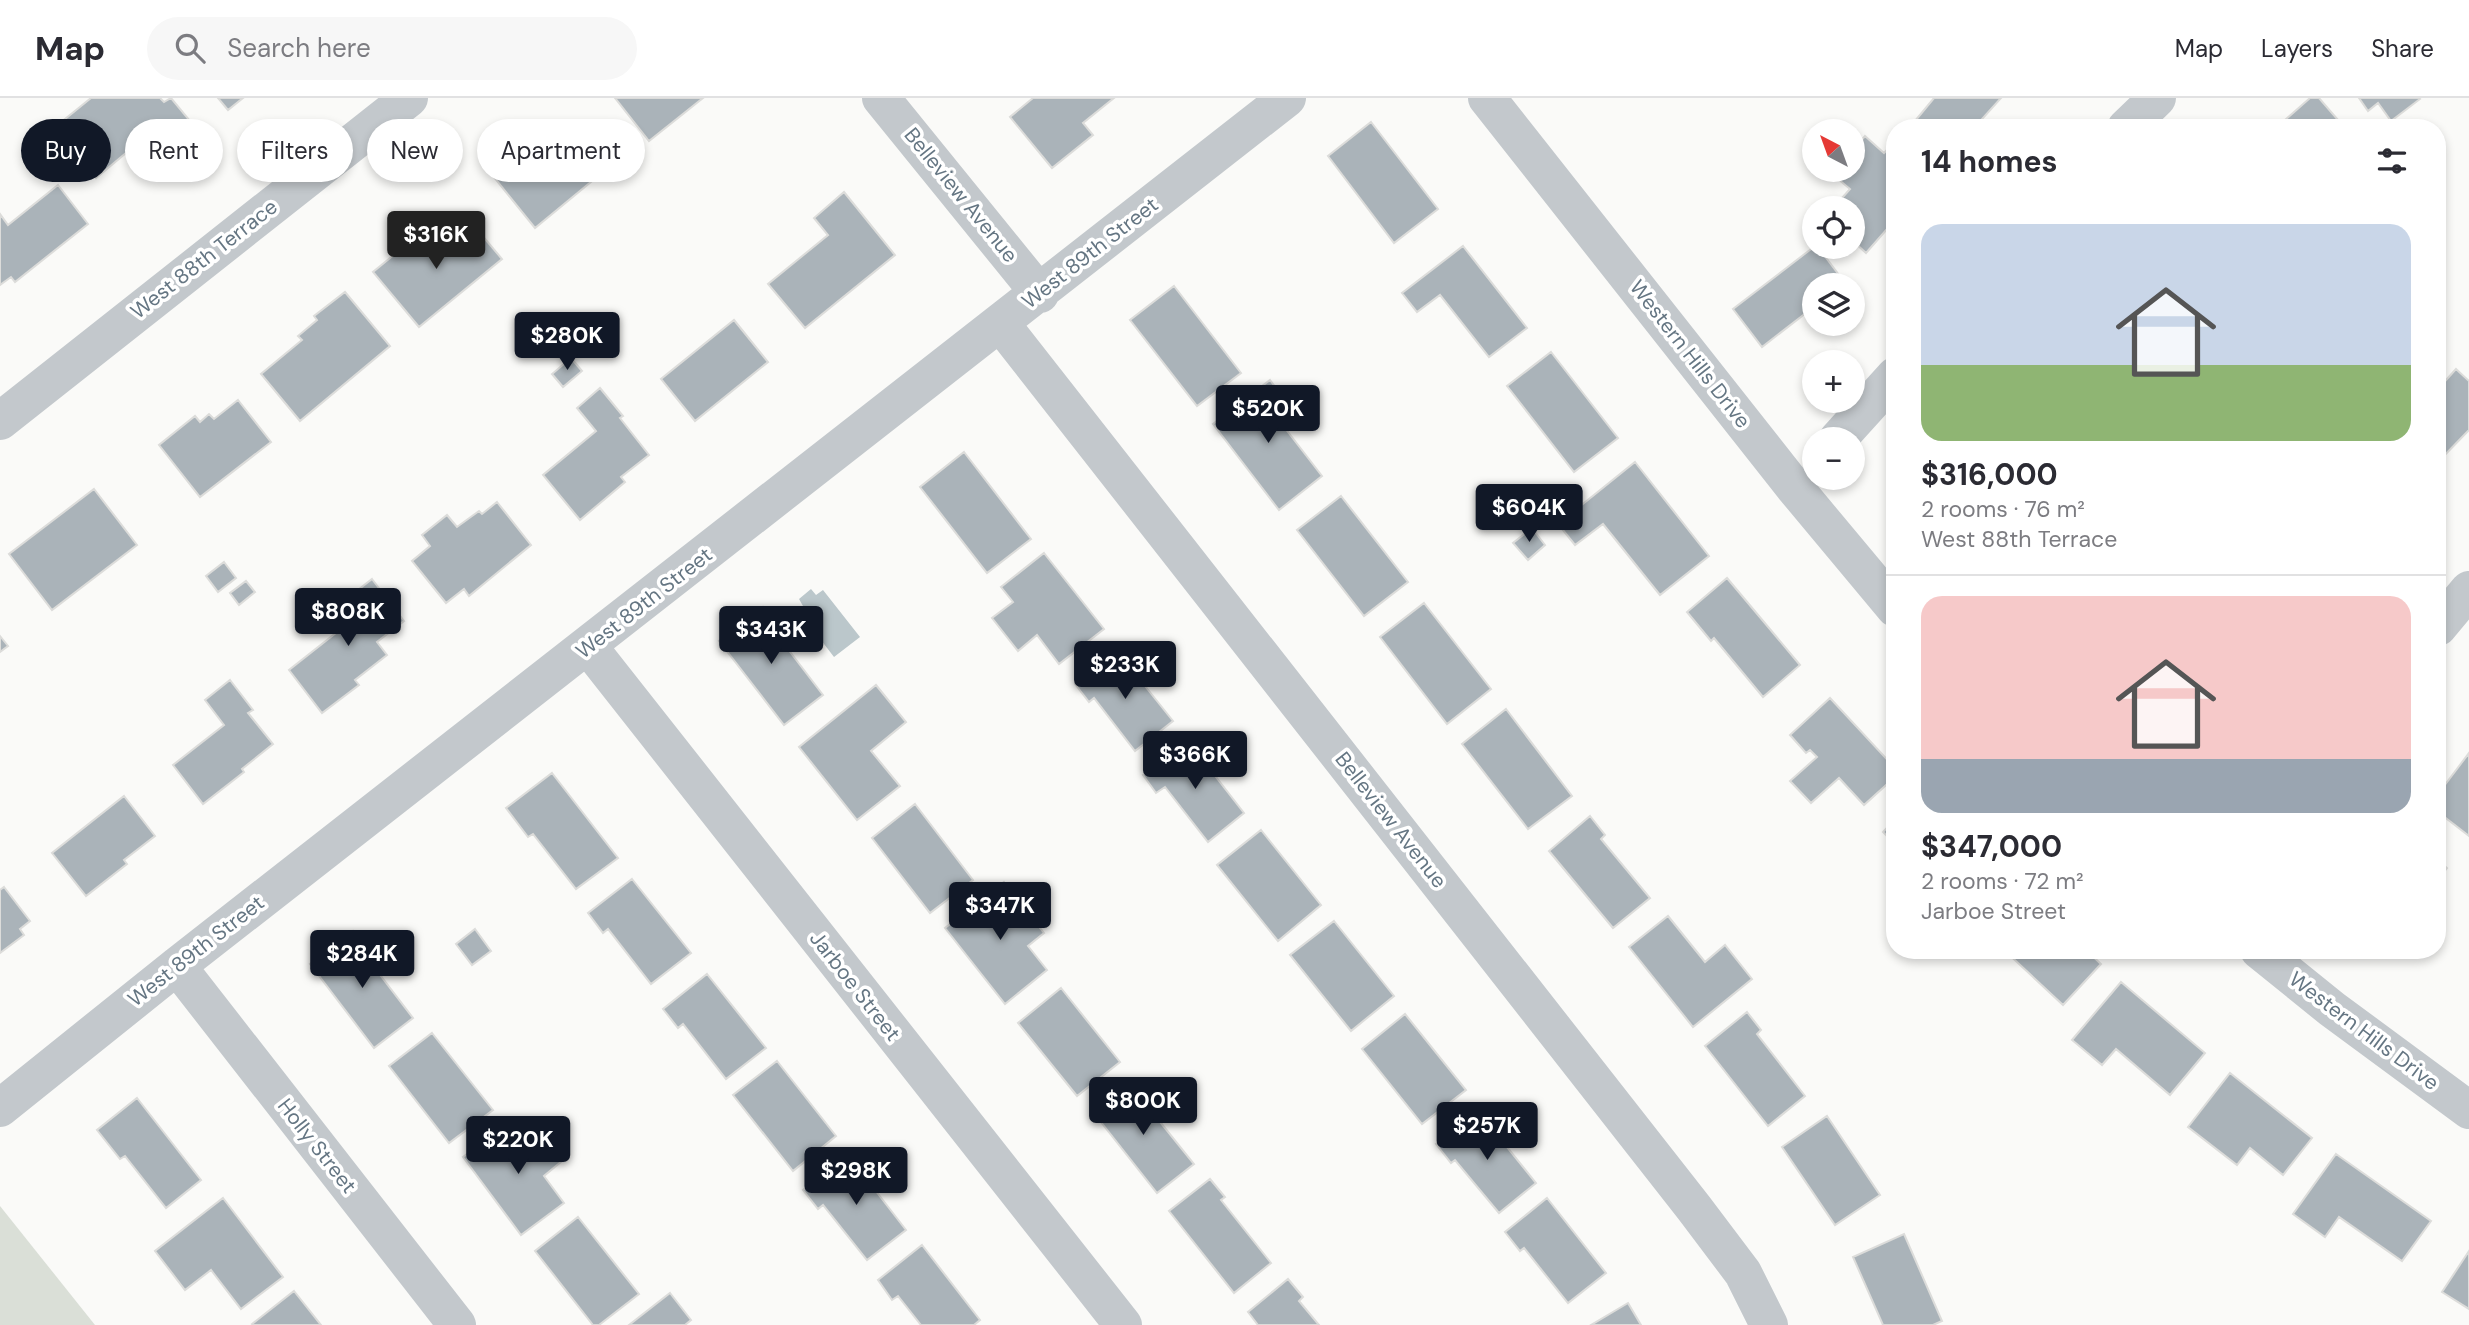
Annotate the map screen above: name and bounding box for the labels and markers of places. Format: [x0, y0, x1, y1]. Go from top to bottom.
pin: $316K [387, 212, 485, 271]
pin: $280K [518, 313, 616, 372]
pin: $520K [1219, 386, 1317, 445]
pin: $604K [1480, 484, 1578, 544]
pin: $808K [299, 588, 397, 648]
pin: $343K [722, 606, 820, 666]
pin: $233K [1076, 642, 1174, 701]
pin: $366K [1146, 732, 1244, 791]
pin: $347K [951, 882, 1049, 942]
pin: $284K [313, 930, 411, 990]
pin: $800K [1094, 1077, 1192, 1137]
pin: $257K [1438, 1102, 1536, 1162]
pin: $220K [469, 1116, 567, 1176]
pin: $298K [807, 1148, 905, 1207]

